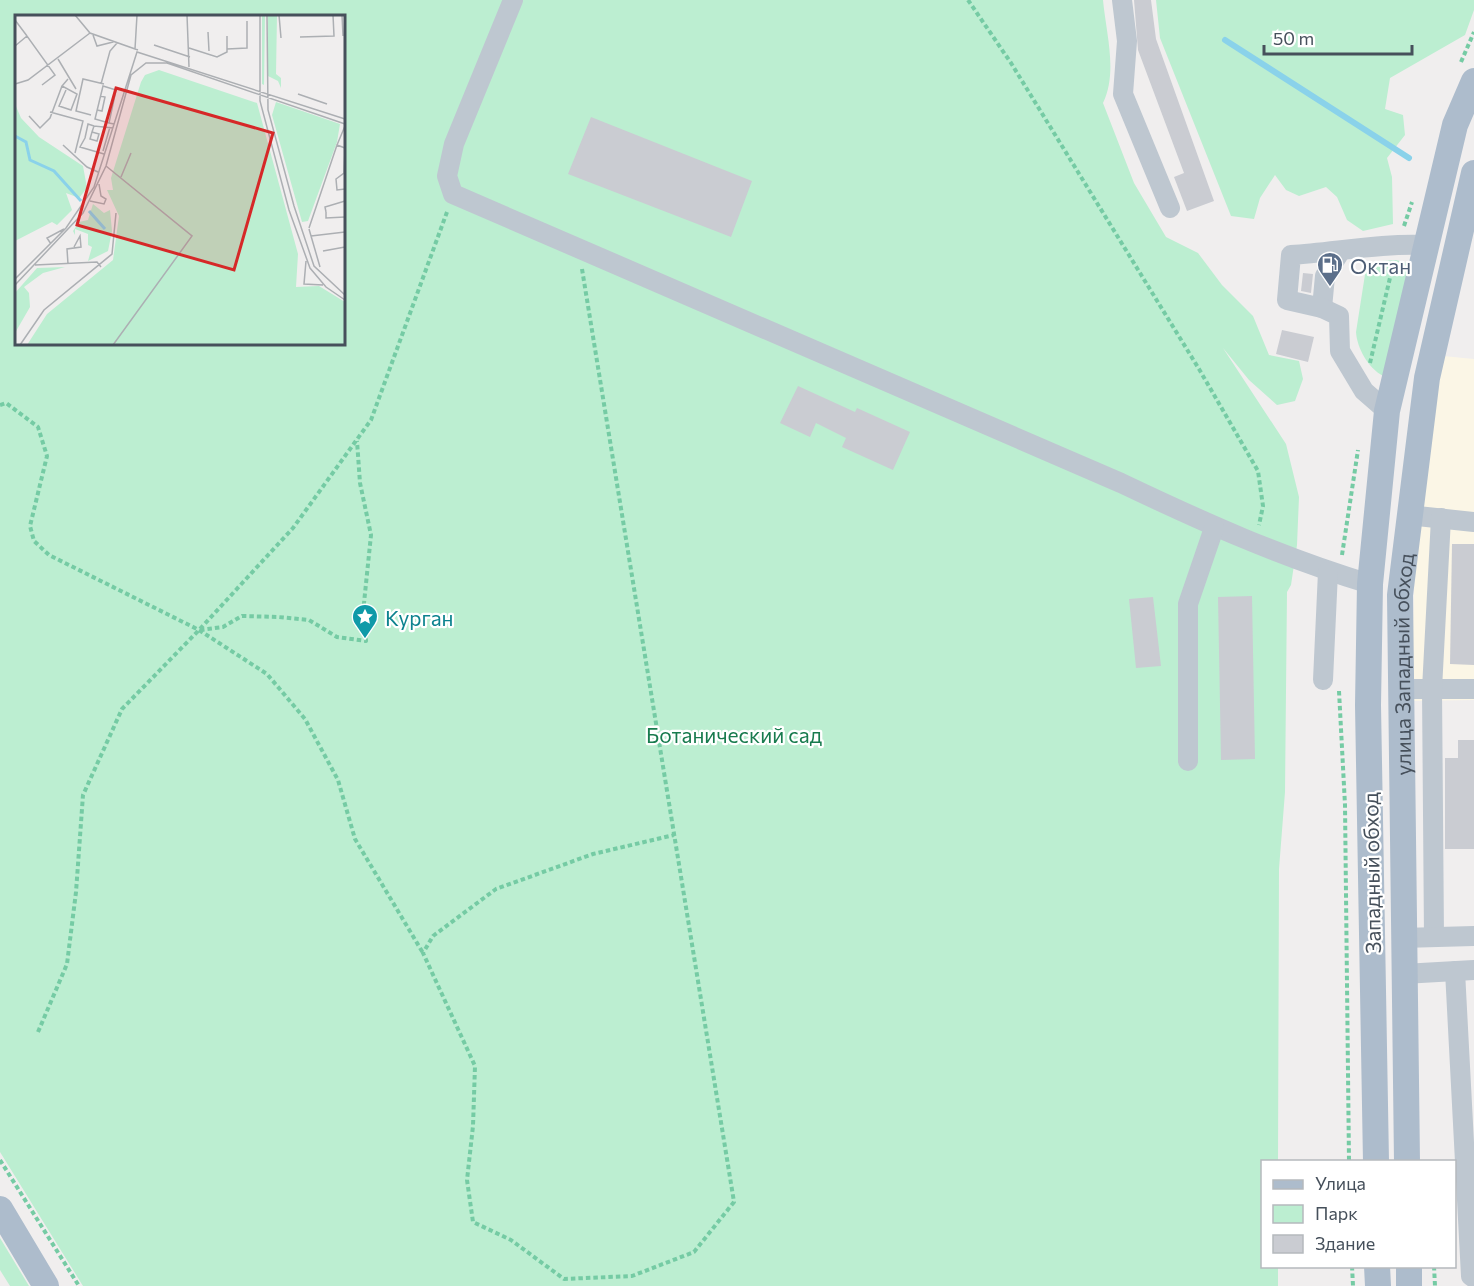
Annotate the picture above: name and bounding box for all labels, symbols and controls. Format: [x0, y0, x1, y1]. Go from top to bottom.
inset map [15, 15, 345, 345]
scale bar [1264, 18, 1412, 56]
text: 50 m [1273, 27, 1314, 49]
fuel station icon: Октан [1315, 250, 1345, 288]
place label: Октан [1350, 253, 1411, 278]
street label: улица Западный обход [1387, 551, 1418, 776]
place icon: Курган [350, 602, 380, 640]
place label: Курган [385, 605, 454, 630]
park label: Ботанический сад [646, 722, 822, 747]
street label: Западный обход [1357, 792, 1385, 954]
legend [1261, 1160, 1456, 1268]
text: Улица [1315, 1172, 1366, 1194]
text: Парк [1315, 1202, 1358, 1224]
text: Здание [1315, 1232, 1375, 1254]

